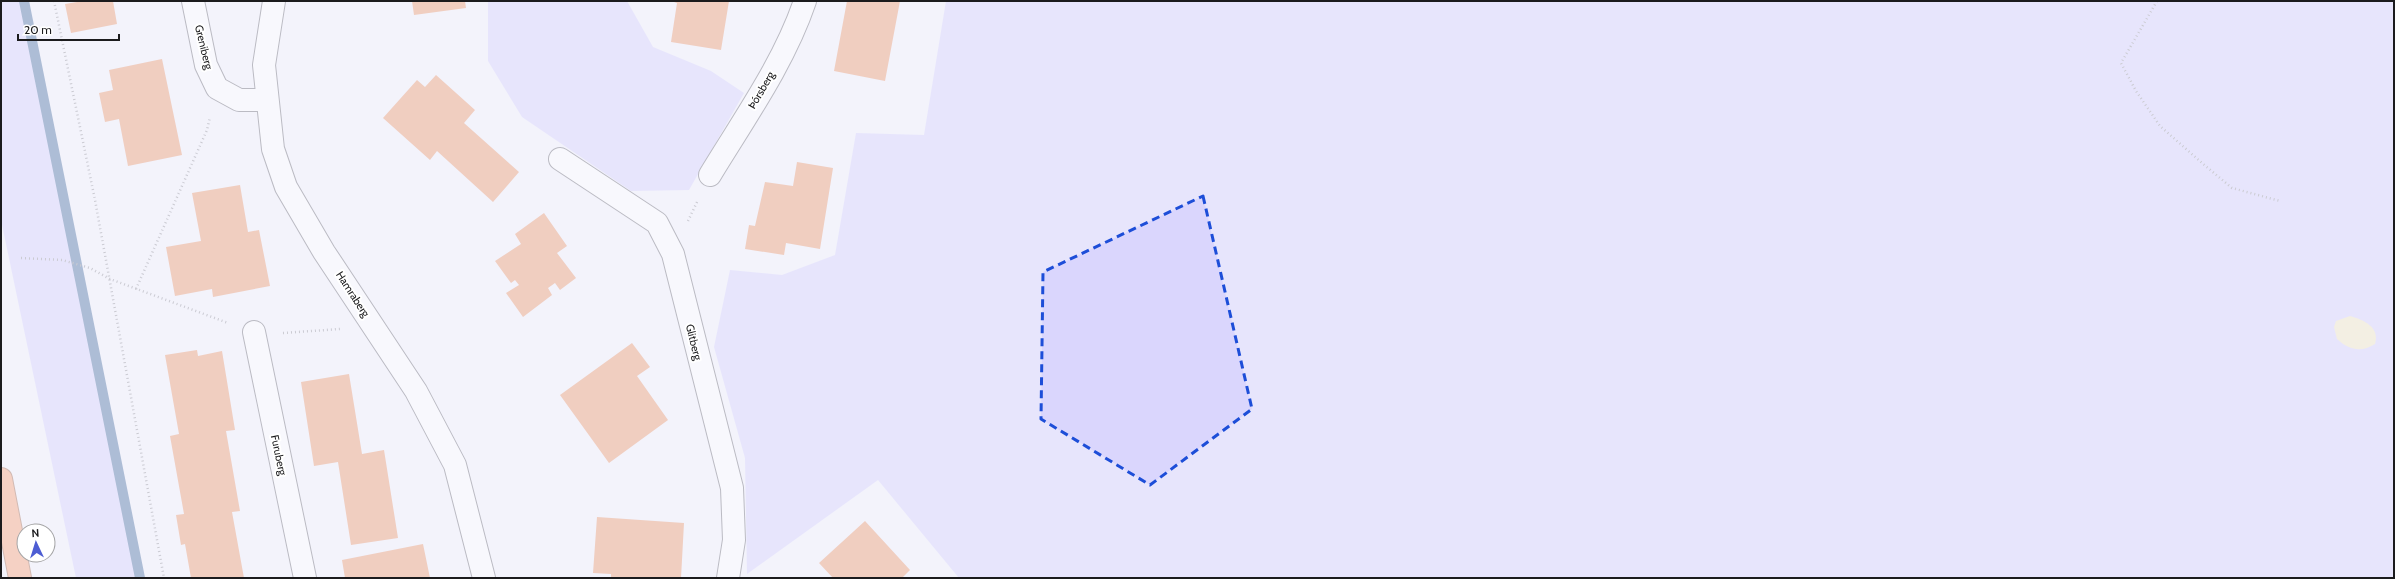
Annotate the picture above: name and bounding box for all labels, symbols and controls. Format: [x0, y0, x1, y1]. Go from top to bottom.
scale bar [18, 16, 119, 42]
text: 20 m [24, 22, 52, 37]
street label: Greniberg [192, 23, 216, 71]
street label: Þórsberg [745, 68, 778, 111]
street label: Hamraberg [333, 268, 373, 320]
street label: Glitberg [683, 323, 705, 362]
street label: Furuberg [268, 434, 290, 477]
north arrow [16, 523, 56, 563]
text: N [31, 526, 40, 540]

